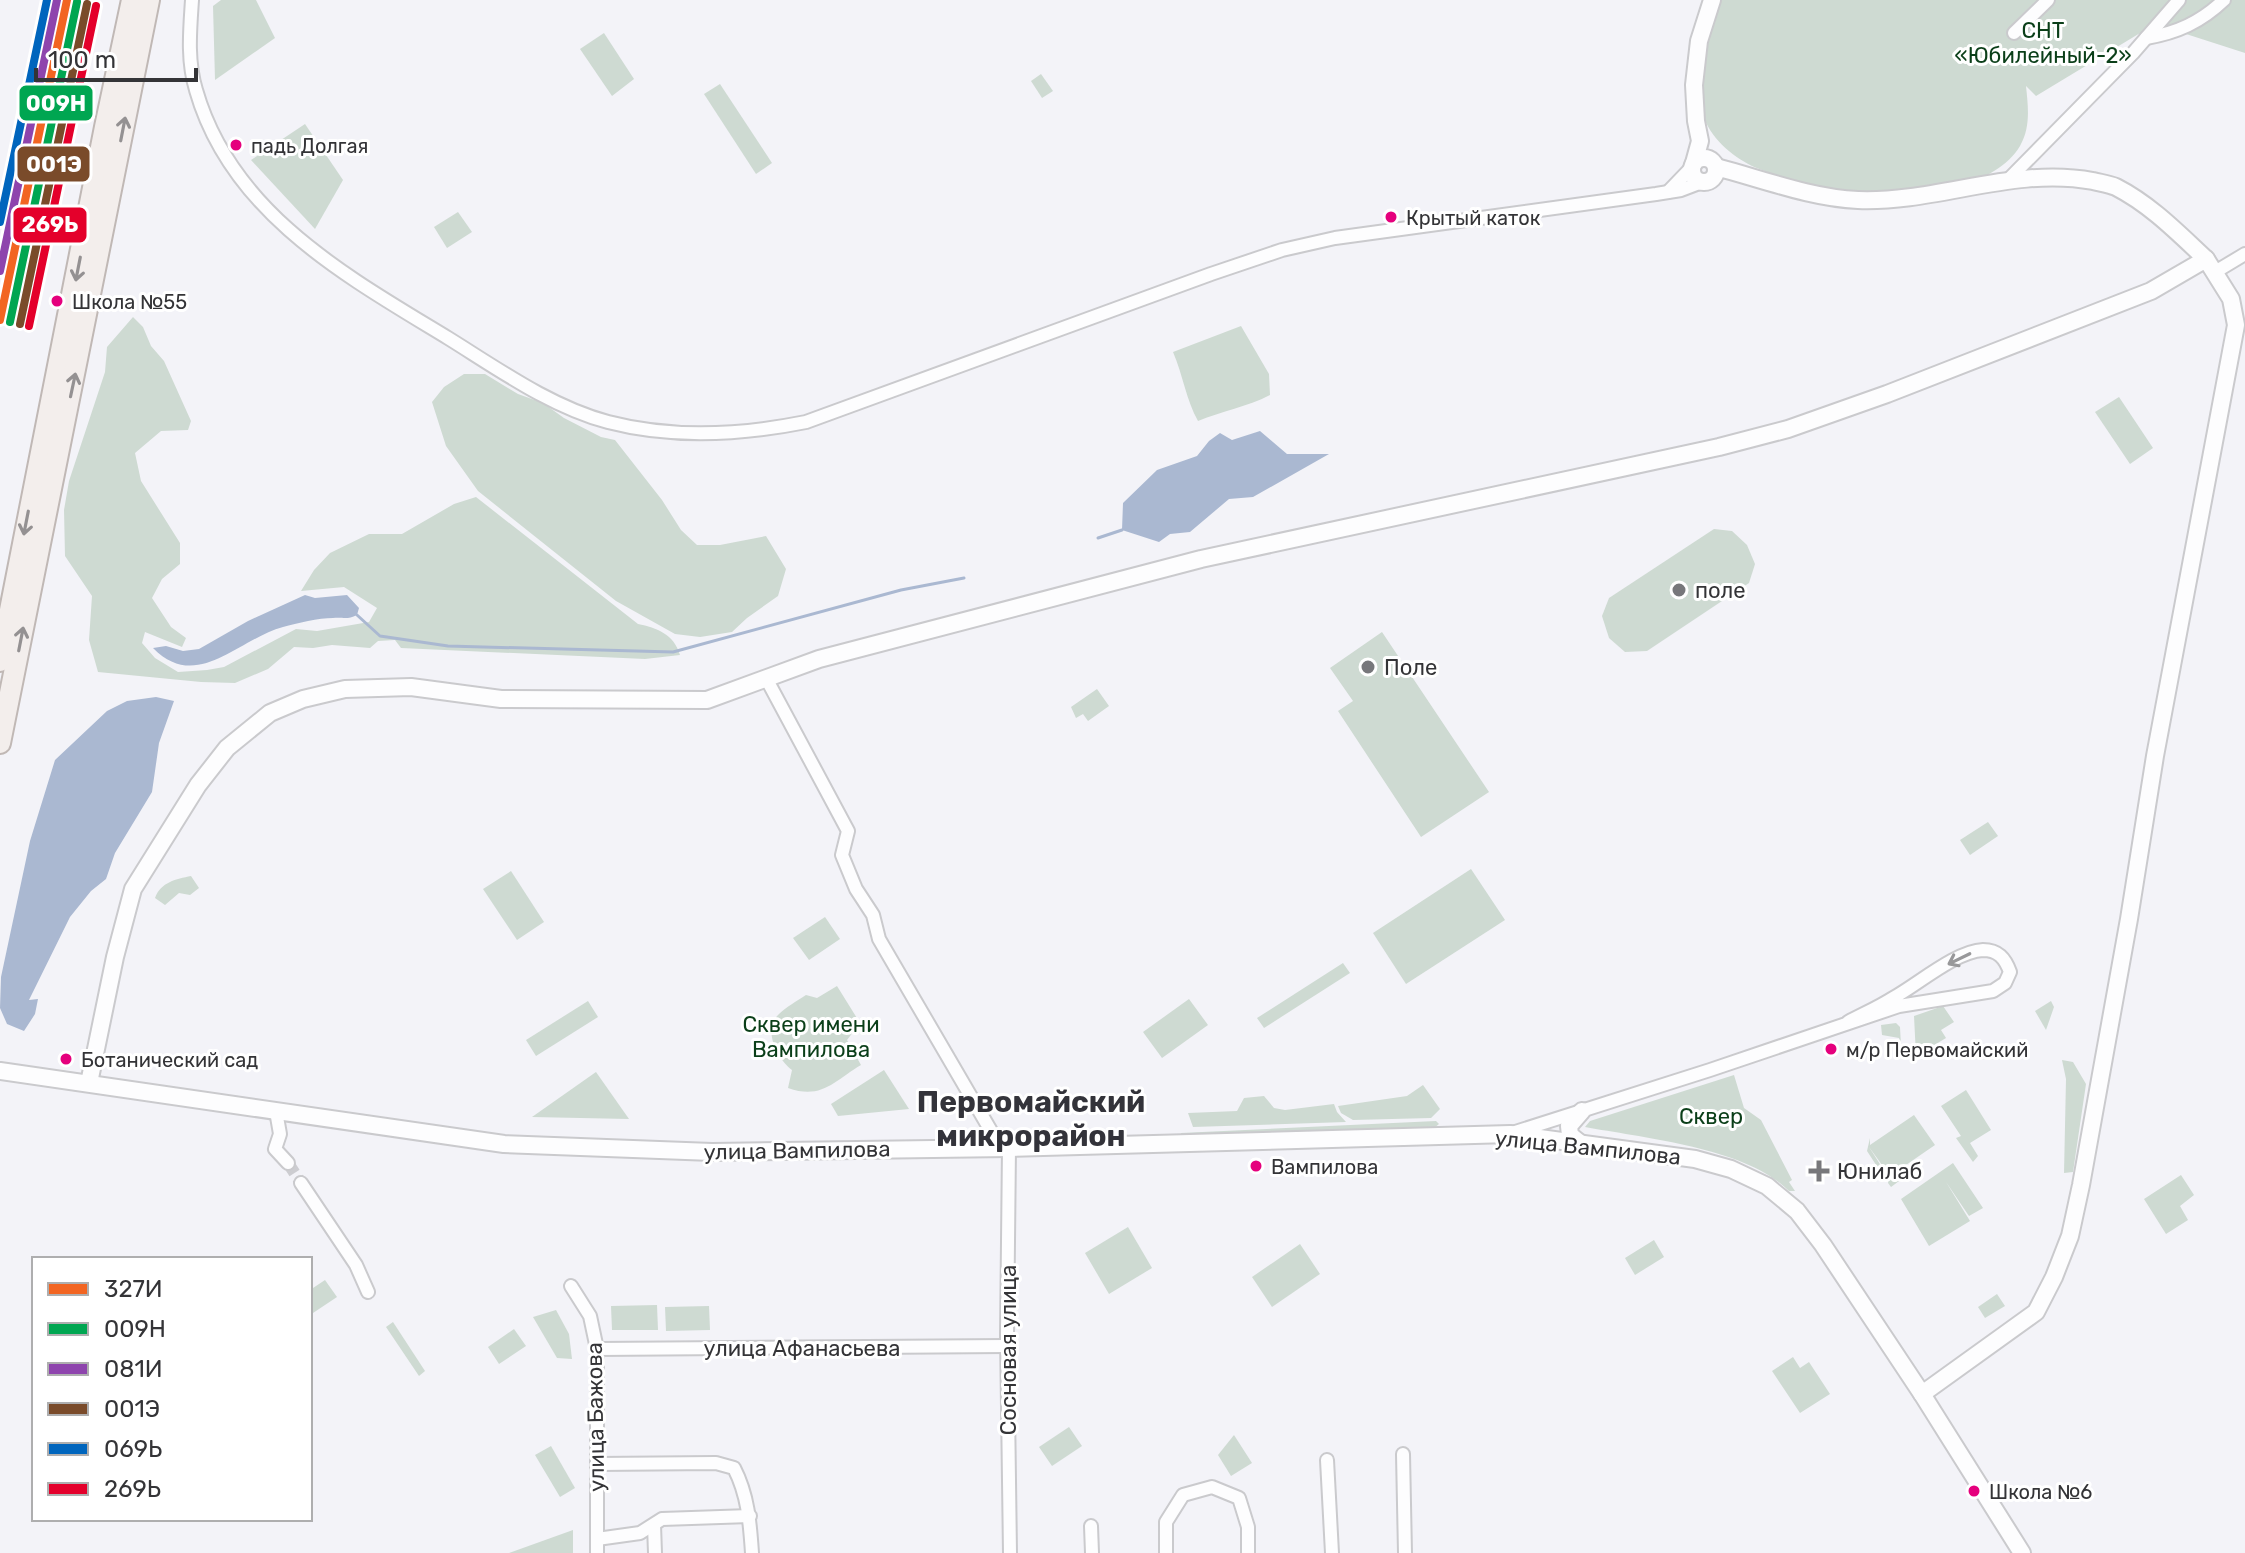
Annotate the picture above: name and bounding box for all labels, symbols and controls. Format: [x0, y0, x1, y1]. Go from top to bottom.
park label: СНТ «Юбилейный-2» [1954, 17, 2132, 69]
scale bar [36, 32, 196, 82]
text: 100 m [48, 46, 116, 74]
line badge: 009Н [18, 84, 94, 122]
text: 009Н [26, 90, 86, 117]
one-way arrow [116, 117, 131, 143]
place label: падь Долгая [251, 134, 368, 158]
marker: падь Долгая [228, 137, 244, 153]
line badge: 001Э [16, 145, 91, 183]
text: 001Э [26, 151, 82, 178]
line badge: 269Ь [12, 206, 88, 244]
place label: Крытый каток [1406, 206, 1541, 230]
marker: Крытый каток [1383, 209, 1399, 225]
text: 269Ь [21, 211, 79, 238]
one-way arrow [70, 255, 85, 281]
place label: Школа №55 [72, 290, 187, 314]
marker: Школа №55 [49, 293, 65, 309]
one-way arrow [66, 372, 81, 398]
one-way arrow [18, 510, 33, 536]
place label: поле [1695, 577, 1746, 604]
marker: поле [1670, 581, 1688, 599]
one-way arrow [14, 627, 29, 653]
place label: Поле [1384, 654, 1437, 681]
marker: Поле [1359, 658, 1377, 676]
one-way arrow [1947, 952, 1971, 967]
park label: Сквер имени Вампилова [742, 1011, 880, 1063]
place label: м/р Первомайский [1846, 1038, 2028, 1062]
marker: м/р Первомайский [1823, 1041, 1839, 1057]
place label: Ботанический сад [81, 1048, 258, 1072]
marker: Ботанический сад [58, 1051, 74, 1067]
district label: Первомайский микрорайон [917, 1084, 1145, 1154]
park label: Сквер [1679, 1103, 1743, 1130]
street label: улица Вампилова [1494, 1124, 1682, 1171]
street label: улица Вампилова [703, 1135, 891, 1166]
place label: Вампилова [1271, 1155, 1378, 1179]
marker: Вампилова [1248, 1158, 1264, 1174]
place label: Юнилаб [1837, 1158, 1922, 1185]
marker: Юнилаб [1808, 1160, 1830, 1182]
legend [32, 1257, 312, 1521]
street label: Сосновая улица [995, 1265, 1022, 1435]
text: 327И [104, 1275, 163, 1303]
text: 009Н [104, 1315, 166, 1343]
street label: улица Афанасьева [704, 1335, 900, 1362]
street label: улица Бажова [581, 1342, 610, 1492]
text: 081И [104, 1355, 163, 1383]
text: 001Э [104, 1395, 160, 1423]
text: 069Ь [104, 1435, 162, 1463]
text: 269Ь [104, 1475, 161, 1503]
place label: Школа №6 [1989, 1480, 2092, 1504]
marker: Школа №6 [1966, 1483, 1982, 1499]

